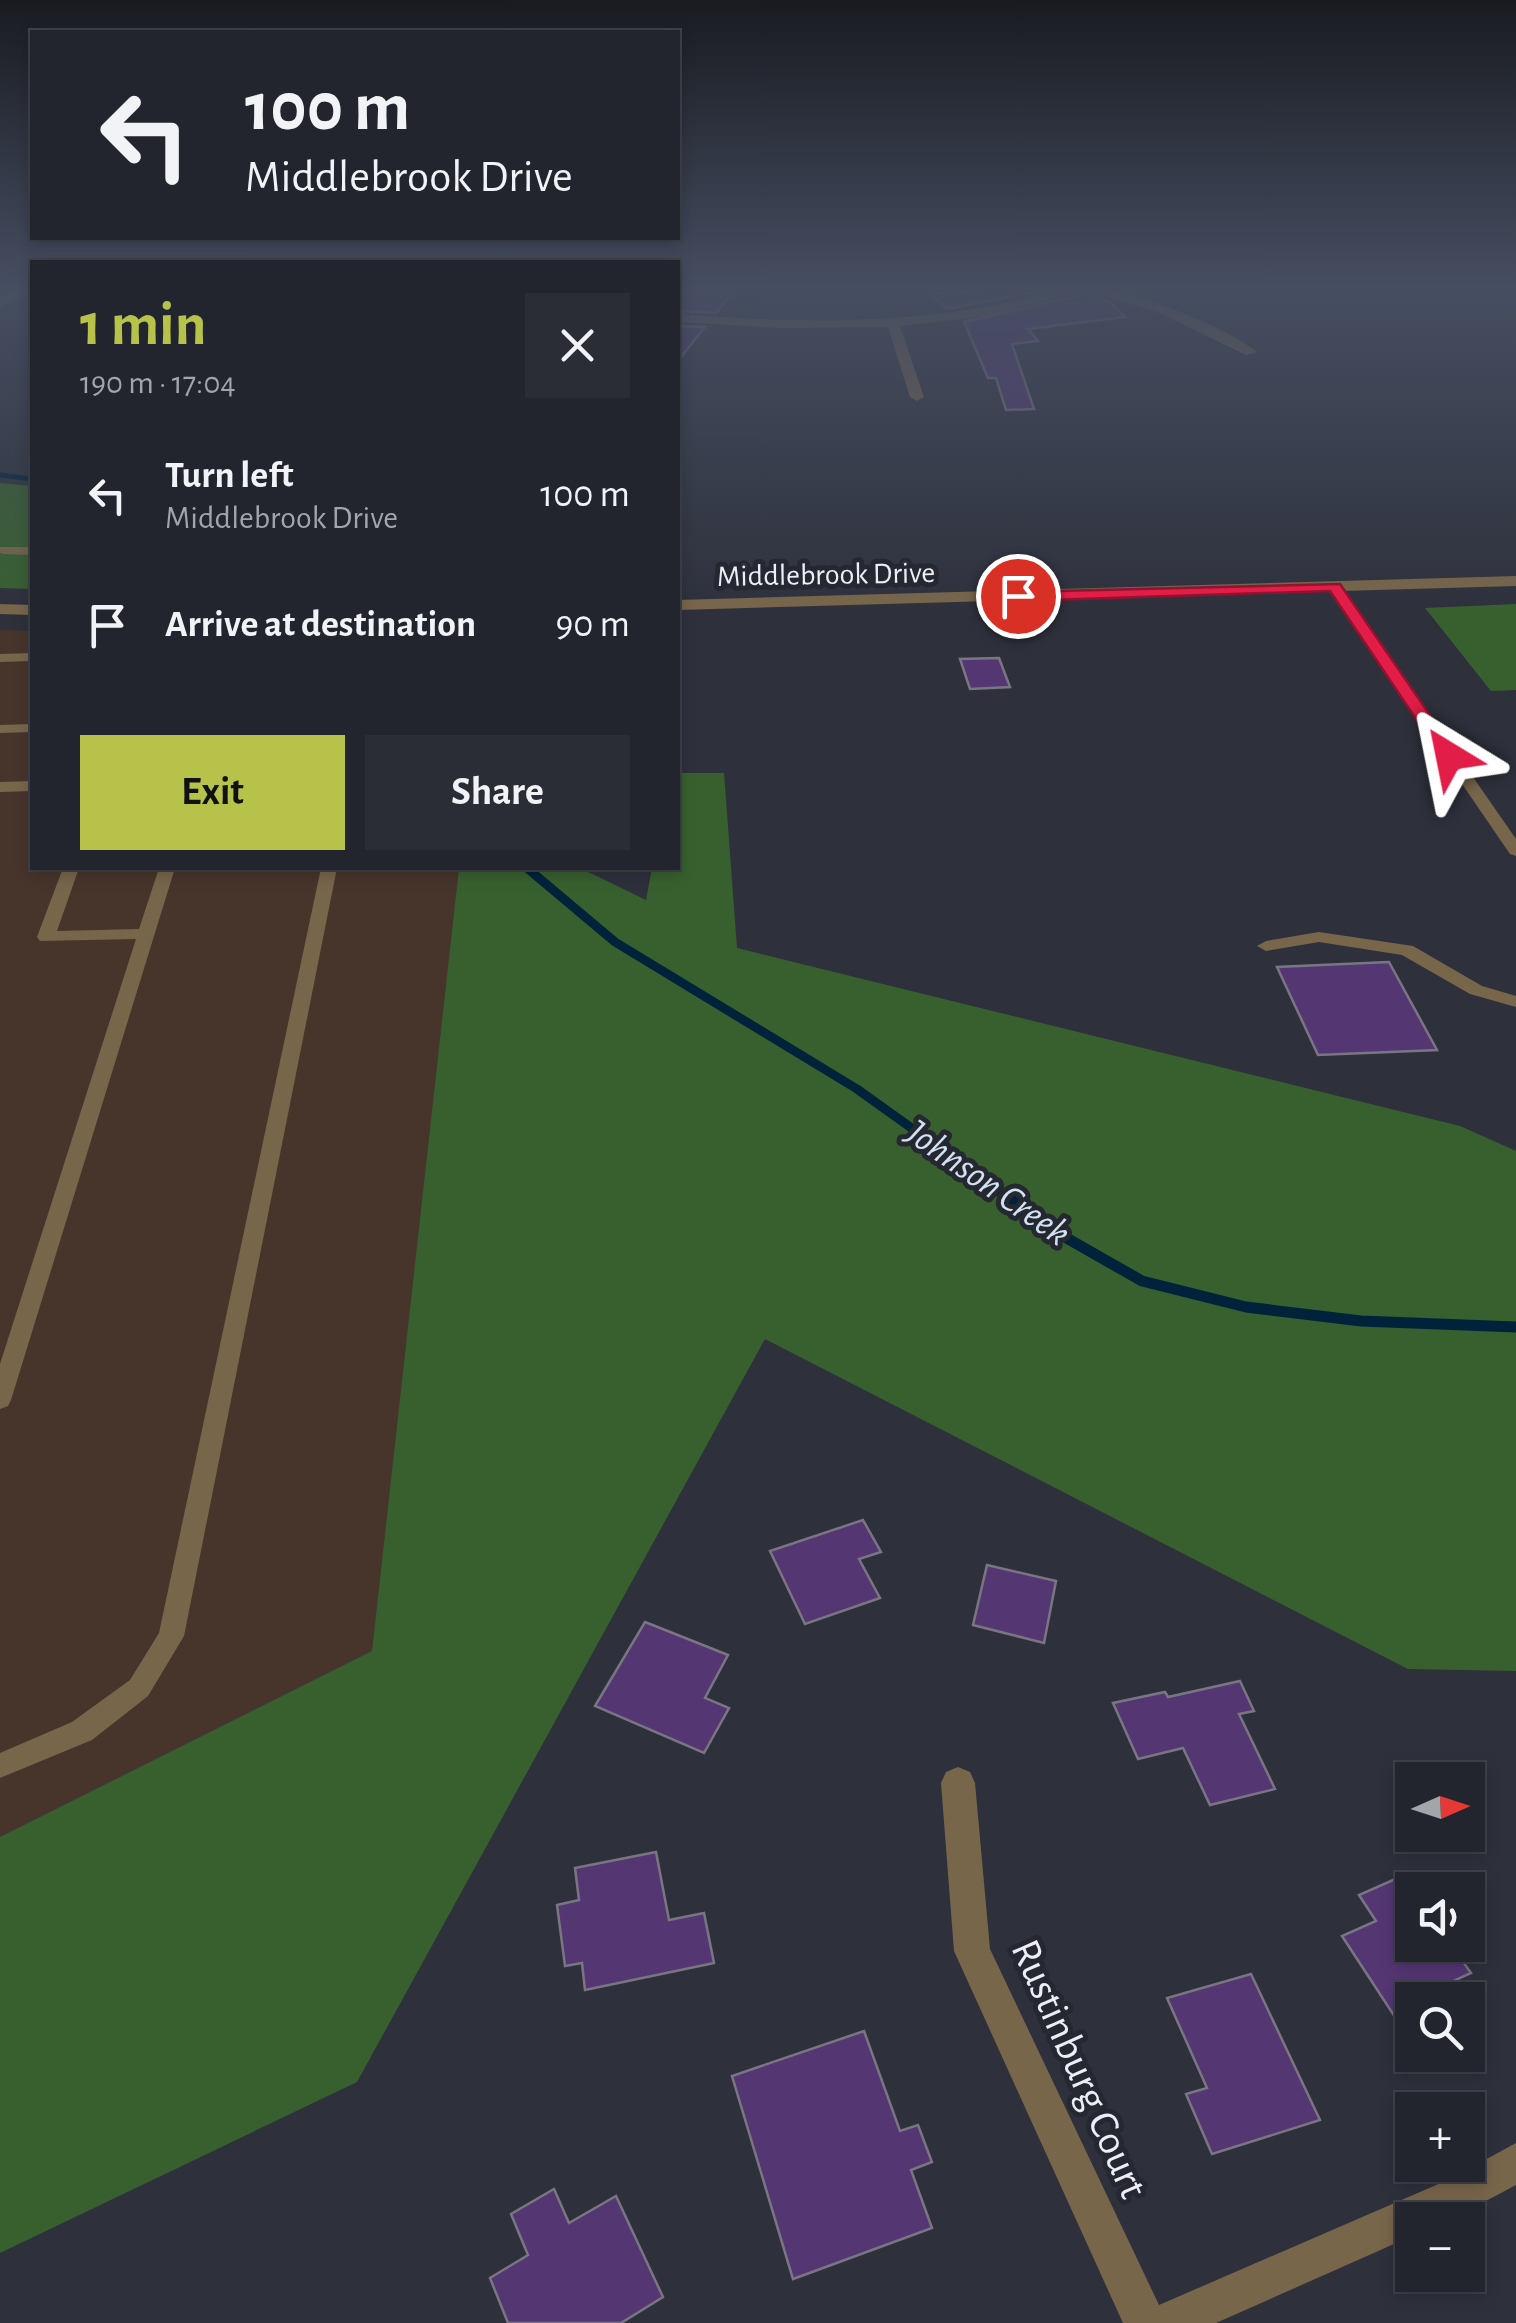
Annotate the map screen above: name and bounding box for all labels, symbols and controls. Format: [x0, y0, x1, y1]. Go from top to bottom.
icon: left [80, 70, 210, 200]
text: 100 m [245, 73, 410, 143]
text: Middlebrook Drive [245, 155, 573, 200]
button: close [525, 293, 630, 398]
text: 1 min [80, 296, 206, 356]
text: 190 m · 17:04 [80, 367, 236, 399]
text: Turn left [165, 457, 293, 495]
icon: left [80, 468, 135, 523]
text: 100 m [540, 476, 630, 514]
text: Middlebrook Drive [165, 502, 398, 534]
pin [976, 554, 1061, 639]
street label: Middlebrook Drive [717, 558, 936, 592]
icon: arrive [991, 569, 1046, 624]
icon: arrive [80, 598, 135, 653]
text: Arrive at destination [165, 606, 476, 644]
text: 90 m [555, 606, 630, 644]
position arrow [1397, 704, 1501, 808]
button: Exit [80, 735, 345, 850]
button: Share [365, 735, 630, 850]
water label: Johnson Creek [898, 1113, 1076, 1254]
north arrow [1395, 1762, 1485, 1852]
map controls [1395, 1762, 1485, 2292]
button: sound [1395, 1872, 1485, 1962]
street label: Rustinburg Court [1003, 1933, 1155, 2204]
button: search [1395, 1982, 1485, 2072]
button: + [1395, 2092, 1485, 2182]
button: − [1395, 2202, 1485, 2292]

